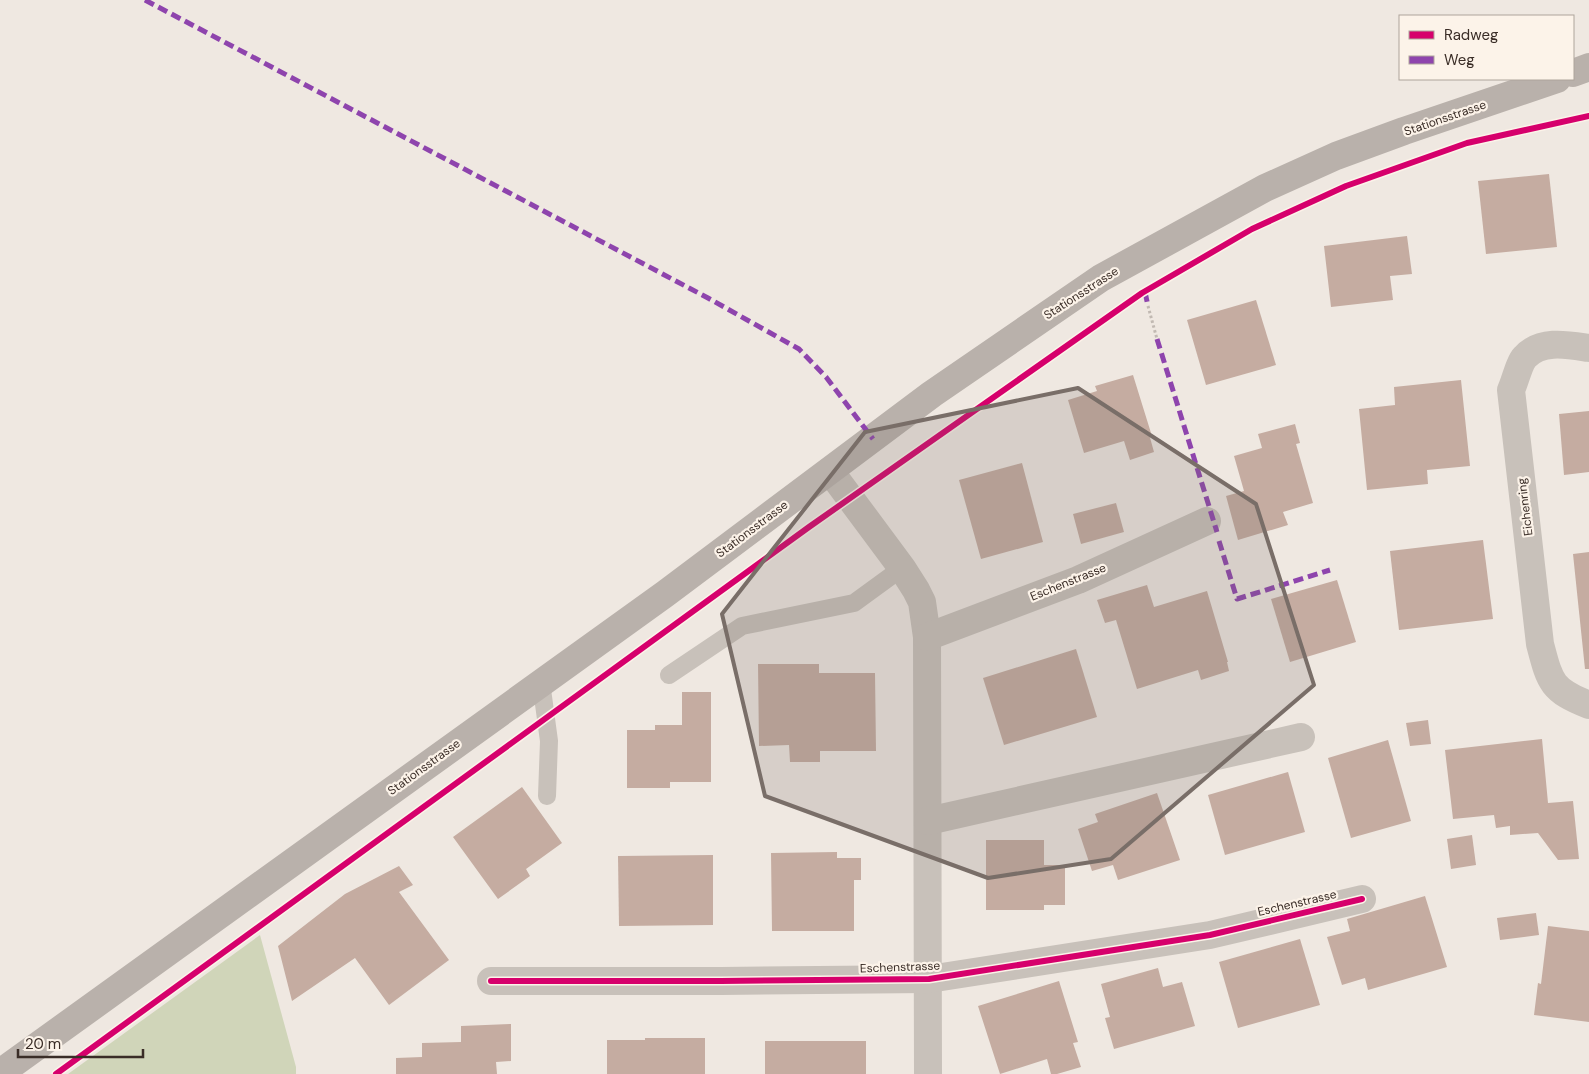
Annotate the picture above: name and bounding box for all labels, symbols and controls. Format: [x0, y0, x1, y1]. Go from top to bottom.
legend [1399, 15, 1574, 80]
text: Radweg [1444, 25, 1498, 45]
text: Weg [1444, 50, 1475, 70]
street label: Stationsstrasse [1402, 96, 1488, 140]
street label: Stationsstrasse [1041, 263, 1122, 323]
street label: Eichenring [1513, 477, 1536, 537]
street label: Stationsstrasse [713, 497, 791, 561]
street label: Eschenstrasse [1028, 559, 1109, 605]
street label: Stationsstrasse [385, 735, 464, 799]
street label: Eschenstrasse [1256, 886, 1338, 920]
street label: Eschenstrasse [859, 958, 941, 976]
scale bar [18, 1026, 142, 1058]
text: 20 m [25, 1034, 61, 1054]

